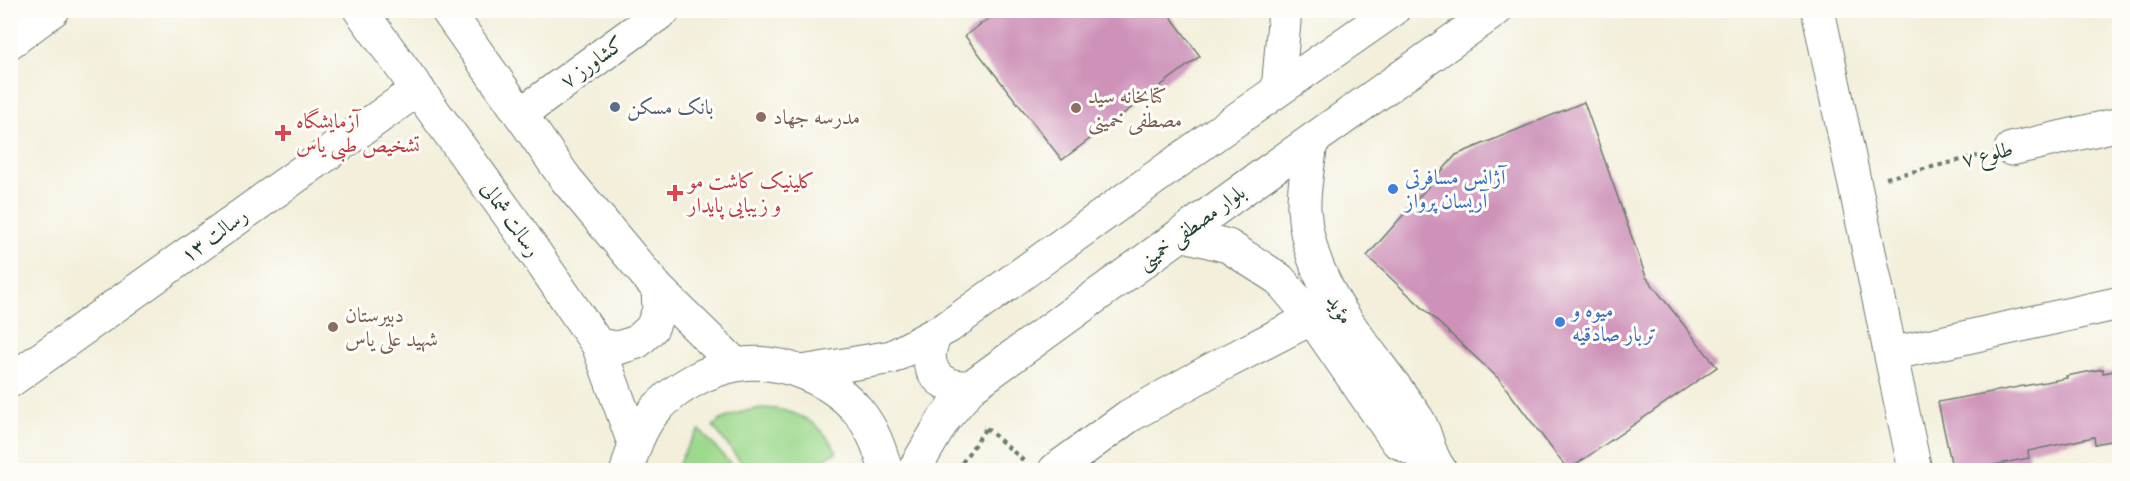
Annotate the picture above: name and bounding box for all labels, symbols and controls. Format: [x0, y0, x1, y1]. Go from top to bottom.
street label: کشاورز ۷ [553, 28, 630, 95]
place label: کتابخانه سید مصطفی خمینی [1088, 80, 1182, 135]
place label: بانک مسکن [627, 91, 714, 122]
marker: بانک مسکن [608, 100, 622, 114]
place label: مدرسه جهاد [773, 101, 860, 132]
marker: کتابخانه سید مصطفی خمینی [1069, 101, 1083, 115]
place label: آزمایشگاه تشخیص طبی یاس [296, 105, 420, 162]
marker: مدرسه جهاد [754, 110, 768, 124]
marker: آزمایشگاه تشخیص طبی یاس [274, 124, 292, 142]
street label: طلوع ۷ [1958, 133, 2016, 177]
place label: آژانس مسافرتی آریسان پرواز [1403, 161, 1508, 216]
place label: کلینیک کاشت مو و زیبایی پایدار [686, 165, 815, 220]
street label: رسالت شمالی [474, 174, 549, 263]
street label: بلوار مصطفی خمینی [1130, 176, 1252, 277]
marker: آژانس مسافرتی آریسان پرواز [1386, 182, 1400, 196]
marker: کلینیک کاشت مو و زیبایی پایدار [666, 184, 684, 202]
street label: رسالت ۱۳ [174, 200, 254, 270]
street label: مؤید [1319, 287, 1362, 330]
place label: میوه و تربار صادقیه [1570, 294, 1657, 349]
place label: دبیرستان شهید علی یاس [345, 299, 438, 355]
marker: میوه و تربار صادقیه [1553, 315, 1567, 329]
marker: دبیرستان شهید علی یاس [326, 320, 340, 334]

